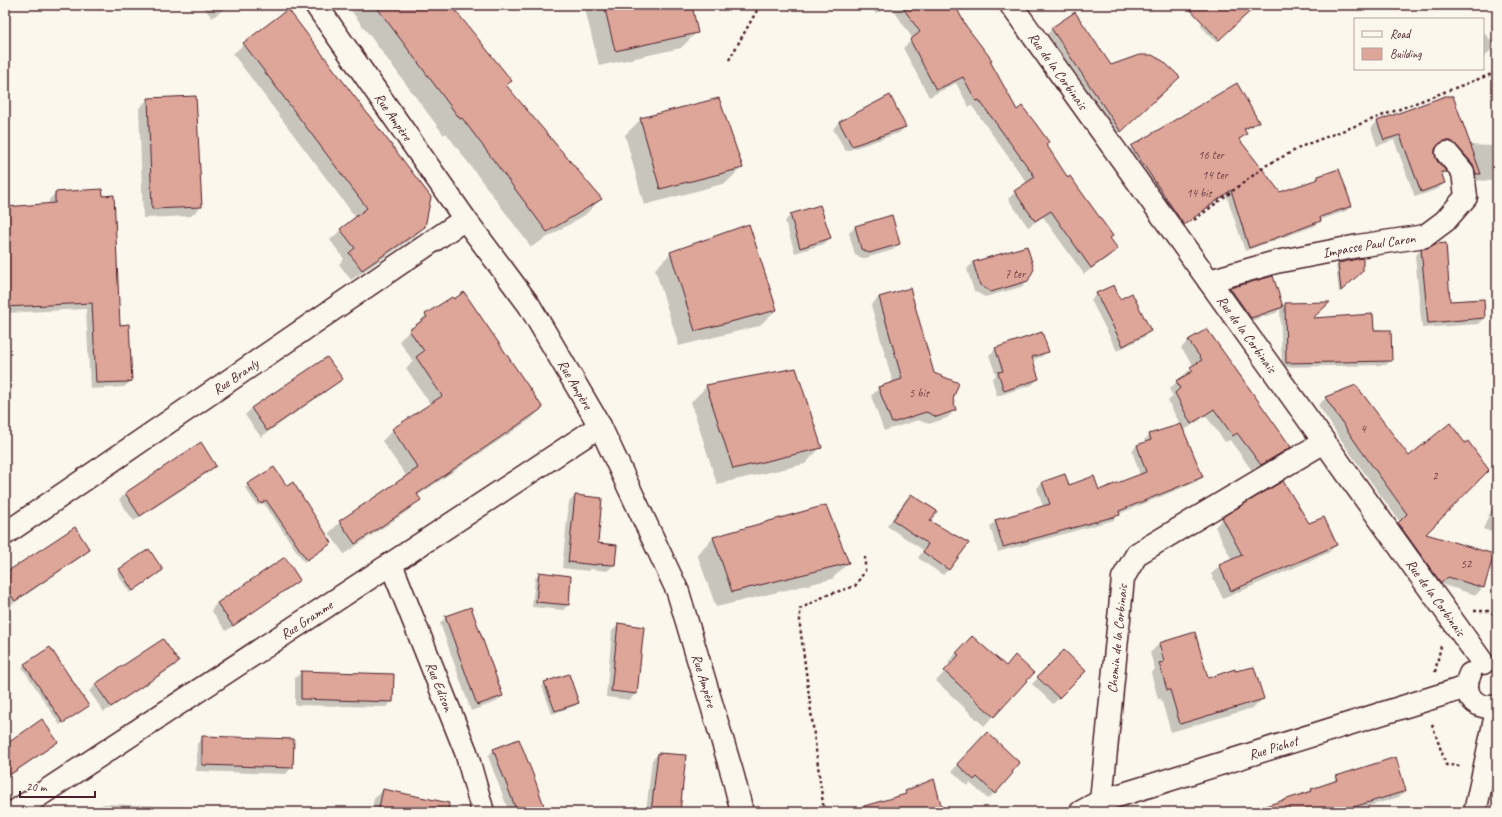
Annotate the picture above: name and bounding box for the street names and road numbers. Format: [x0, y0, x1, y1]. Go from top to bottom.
street label: Rue de la Corbinais [1024, 29, 1092, 114]
street label: Rue Ampère [371, 90, 417, 145]
street label: Impasse Paul Caron [1321, 229, 1417, 262]
street label: Rue de la Corbinais [1213, 293, 1281, 377]
street label: Rue Branly [209, 354, 263, 398]
street label: Rue Ampère [554, 357, 597, 414]
street label: Rue de la Corbinais [1402, 556, 1470, 640]
street label: Chemin de la Corbinais [1104, 582, 1131, 694]
street label: Rue Gramme [277, 596, 337, 643]
street label: Rue Ampère [688, 652, 720, 711]
street label: Rue Edison [422, 660, 457, 715]
street label: Rue Pichot [1247, 732, 1302, 764]

